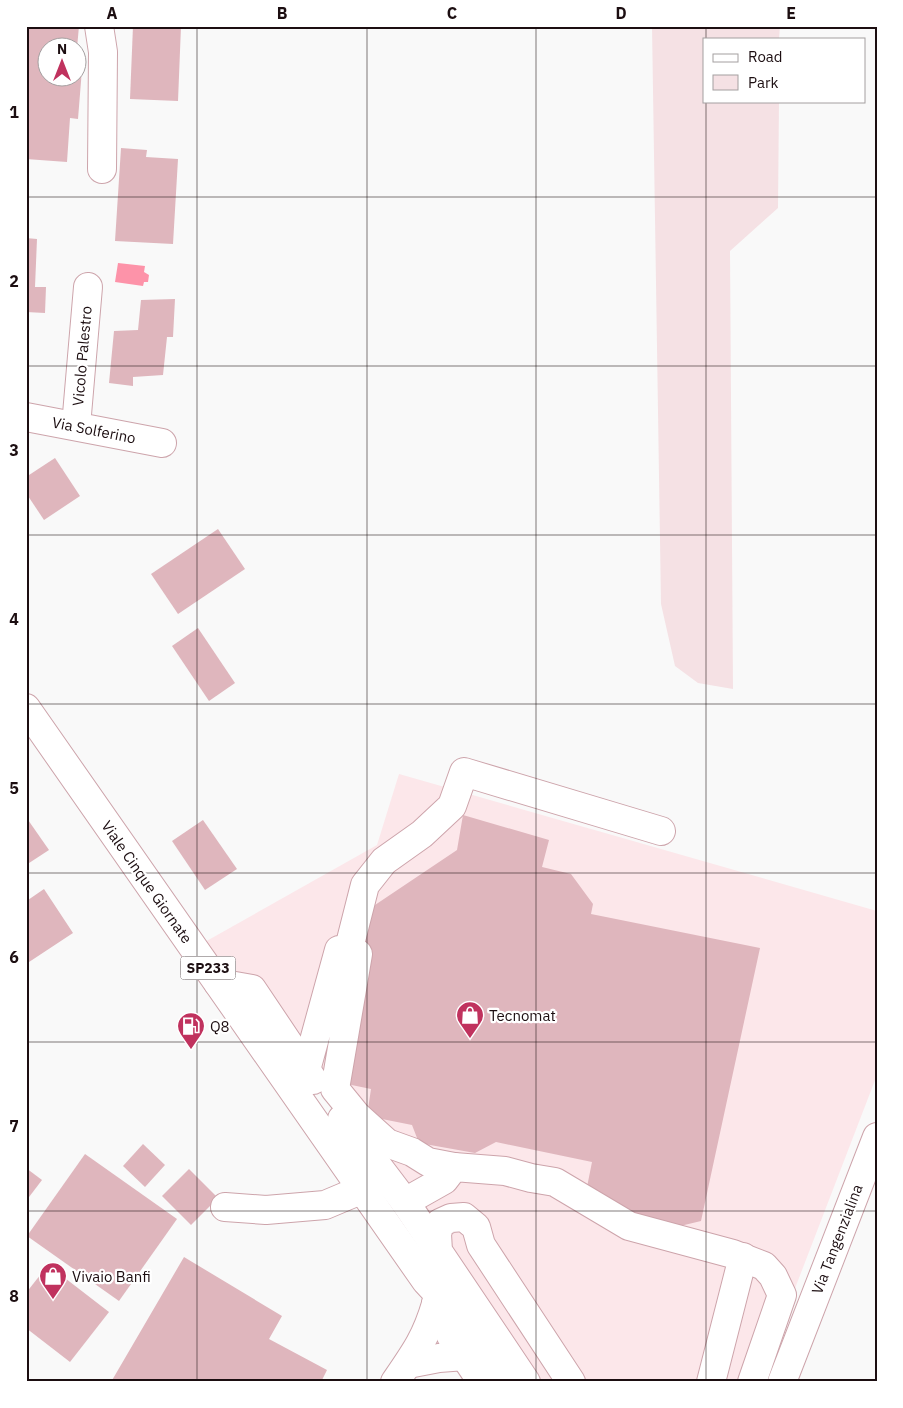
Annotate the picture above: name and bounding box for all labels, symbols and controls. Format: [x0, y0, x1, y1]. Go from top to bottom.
text: A [107, 3, 118, 23]
text: B [277, 3, 288, 23]
text: C [447, 3, 457, 23]
text: D [615, 3, 627, 23]
text: E [786, 3, 796, 23]
north arrow [38, 38, 88, 88]
legend [703, 38, 866, 102]
text: N [57, 40, 67, 58]
text: Road [748, 47, 783, 66]
text: Park [748, 73, 778, 92]
text: 1 [9, 102, 19, 122]
text: 2 [9, 271, 19, 291]
street label: Vicolo Palestro [68, 305, 96, 407]
street label: Via Solferino [51, 413, 137, 447]
text: 3 [9, 440, 19, 460]
text: 4 [9, 609, 19, 629]
text: 5 [9, 778, 19, 798]
street label: Viale Cinque Giornate [98, 817, 196, 947]
text: 6 [9, 947, 19, 967]
road number: SP233 [180, 956, 236, 980]
shop icon: Tecnomat [455, 1000, 485, 1039]
place label: Tecnomat [489, 1006, 556, 1025]
fuel station icon: Q8 [176, 1011, 206, 1050]
place label: Q8 [210, 1017, 230, 1036]
text: 7 [9, 1116, 19, 1136]
street label: Via Tangenzialina [807, 1181, 867, 1297]
shop icon: Vivaio Banfi [38, 1261, 68, 1300]
place label: Vivaio Banfi [72, 1267, 151, 1286]
text: 8 [9, 1286, 19, 1306]

